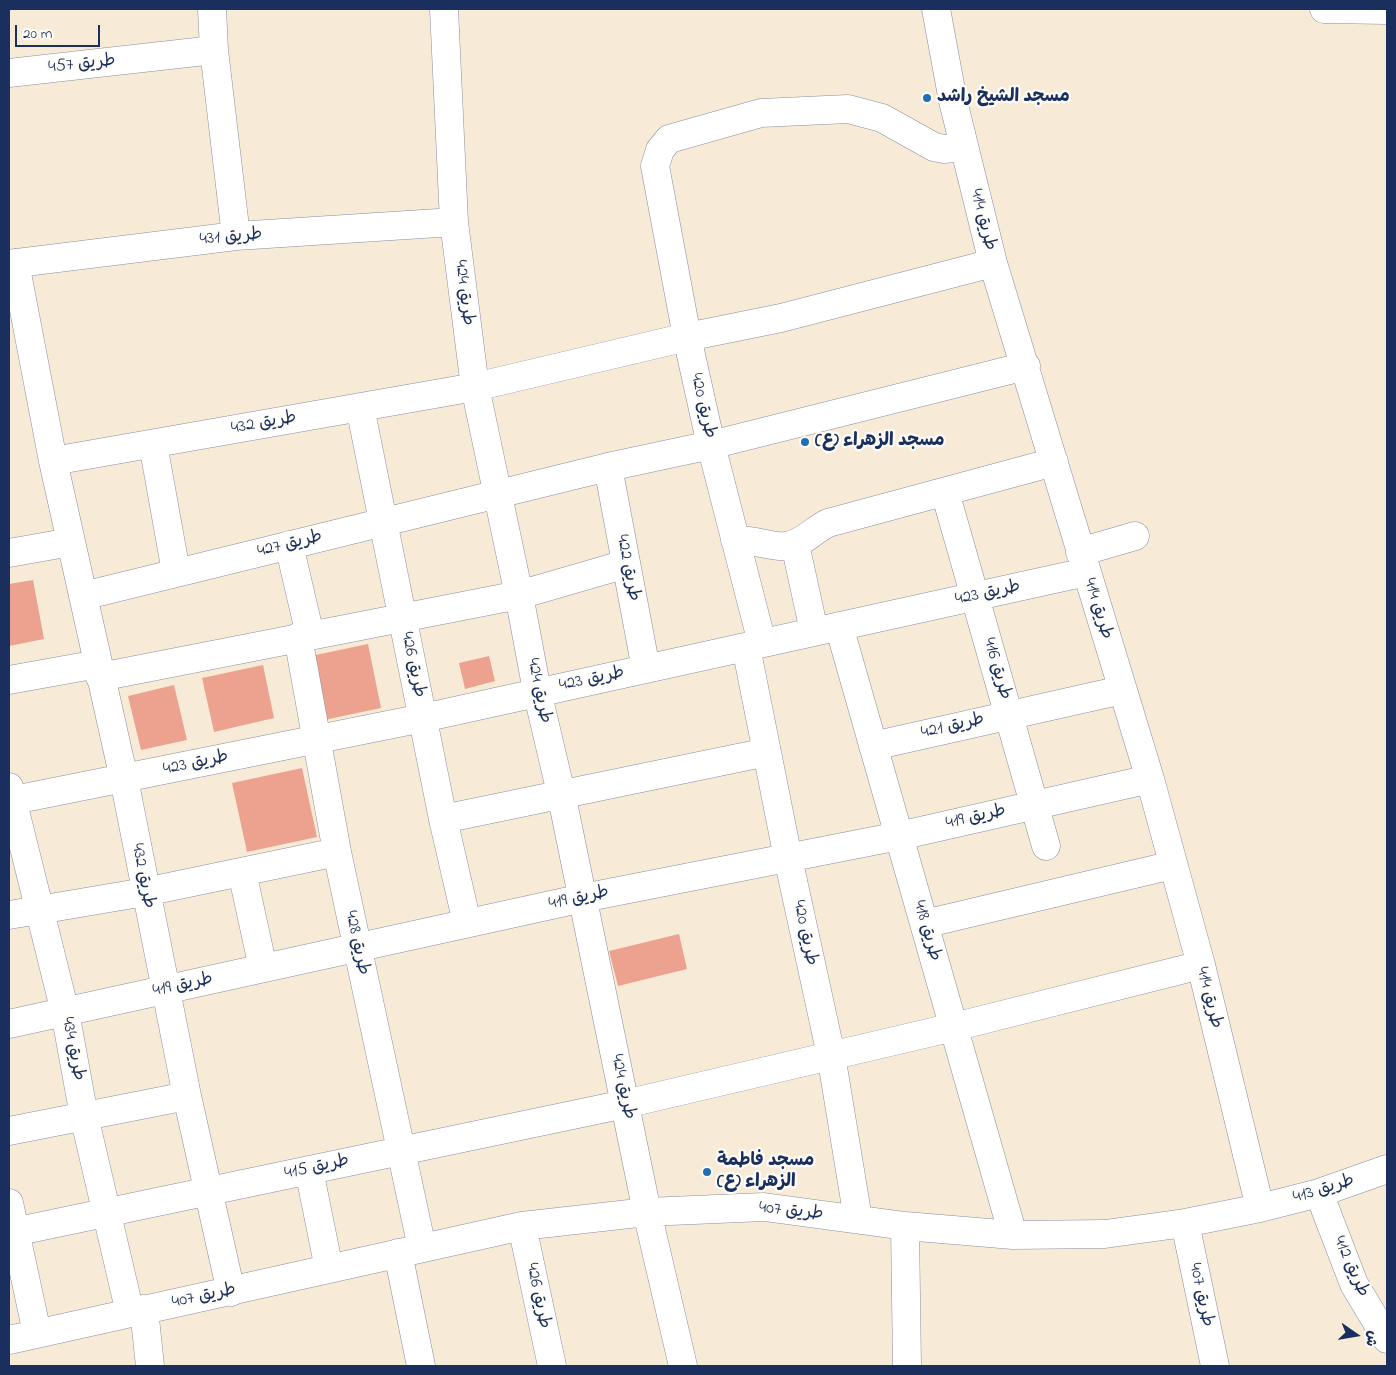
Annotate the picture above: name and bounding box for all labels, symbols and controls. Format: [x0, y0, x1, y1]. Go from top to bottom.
scale bar [18, 15, 102, 47]
text: 20 m [23, 23, 52, 45]
street label: طريق 457 [47, 51, 117, 79]
place label: مسجد الشيخ راشد [937, 87, 1070, 109]
marker: مسجد الشيخ راشد [921, 92, 933, 104]
street label: طريق 414 [964, 187, 1000, 253]
street label: طريق 431 [199, 225, 263, 251]
street label: طريق 424 [448, 259, 478, 327]
street label: طريق 420 [684, 371, 720, 441]
street label: طريق 432 [230, 408, 298, 440]
place label: مسجد الزهراء (ع) [815, 431, 944, 453]
marker: مسجد الزهراء (ع) [799, 436, 811, 448]
street label: طريق 427 [255, 527, 325, 563]
street label: طريق 422 [610, 533, 644, 603]
street label: طريق 414 [1077, 576, 1117, 642]
street label: طريق 423 [953, 577, 1023, 611]
street label: طريق 426 [395, 630, 429, 700]
street label: طريق 416 [977, 636, 1015, 702]
street label: طريق 424 [521, 656, 555, 726]
street label: طريق 423 [557, 663, 627, 697]
street label: طريق 421 [919, 709, 987, 745]
street label: طريق 423 [161, 747, 231, 781]
street label: طريق 419 [944, 801, 1008, 835]
street label: طريق 432 [125, 841, 159, 911]
street label: طريق 419 [547, 882, 611, 916]
street label: طريق 420 [787, 898, 821, 968]
street label: طريق 418 [907, 898, 945, 964]
street label: طريق 428 [339, 909, 373, 977]
street label: طريق 414 [1190, 965, 1226, 1031]
street label: طريق 419 [151, 969, 215, 1003]
street label: طريق 434 [55, 1015, 89, 1083]
street label: طريق 424 [605, 1052, 639, 1122]
street label: طريق 415 [283, 1151, 351, 1185]
place label: مسجد فاطمة الزهراء (ع) [717, 1151, 814, 1194]
marker: مسجد فاطمة الزهراء (ع) [701, 1166, 713, 1178]
street label: طريق 413 [1291, 1170, 1357, 1210]
street label: طريق 407 [758, 1198, 824, 1226]
street label: طريق 412 [1327, 1233, 1373, 1301]
street label: طريق 426 [520, 1261, 554, 1331]
street label: طريق 407 [1183, 1261, 1217, 1329]
street label: طريق 407 [170, 1280, 238, 1314]
north arrow [1331, 1310, 1381, 1360]
text: ش [1359, 1329, 1383, 1348]

